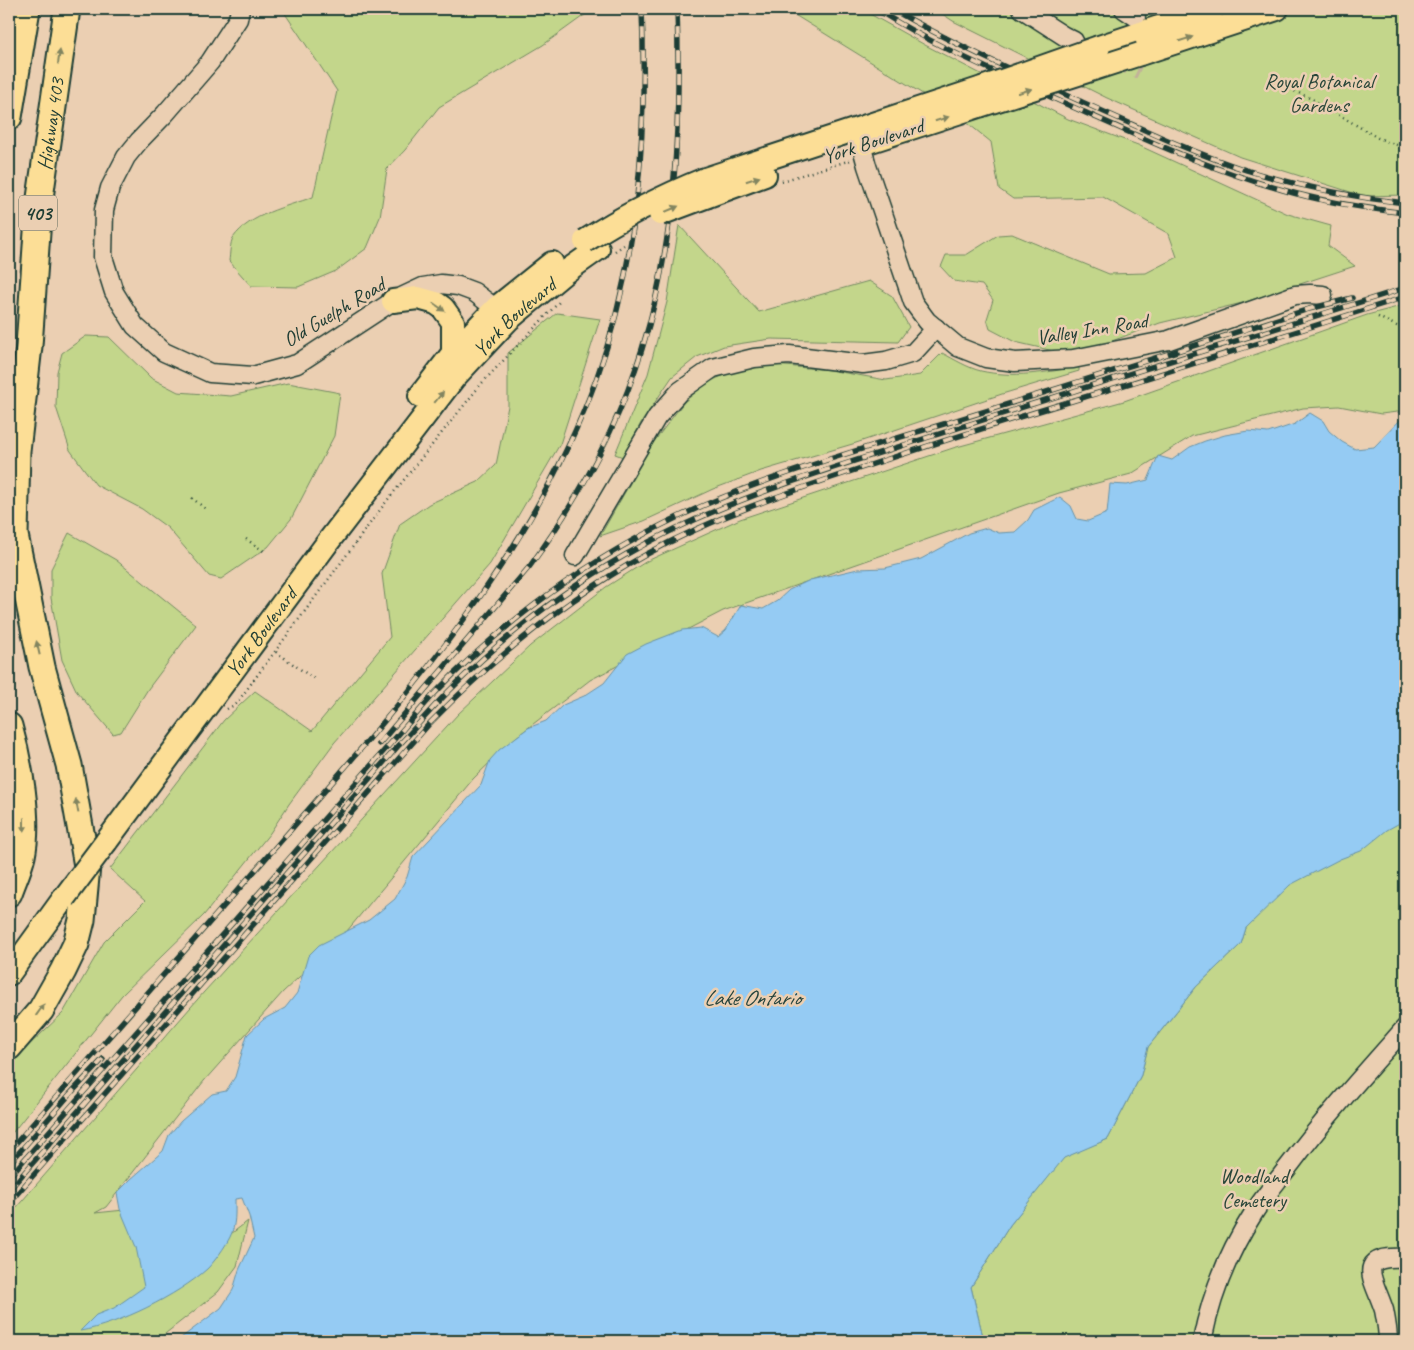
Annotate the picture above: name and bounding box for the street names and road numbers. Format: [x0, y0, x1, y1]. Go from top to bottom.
street label: Highway 403 [31, 75, 70, 172]
street label: York Boulevard [819, 112, 929, 170]
road number: 403 [19, 196, 57, 230]
street label: Old Guelph Road [278, 270, 392, 353]
street label: York Boulevard [467, 270, 564, 362]
street label: Valley Inn Road [1035, 307, 1152, 351]
street label: York Boulevard [220, 580, 304, 682]

